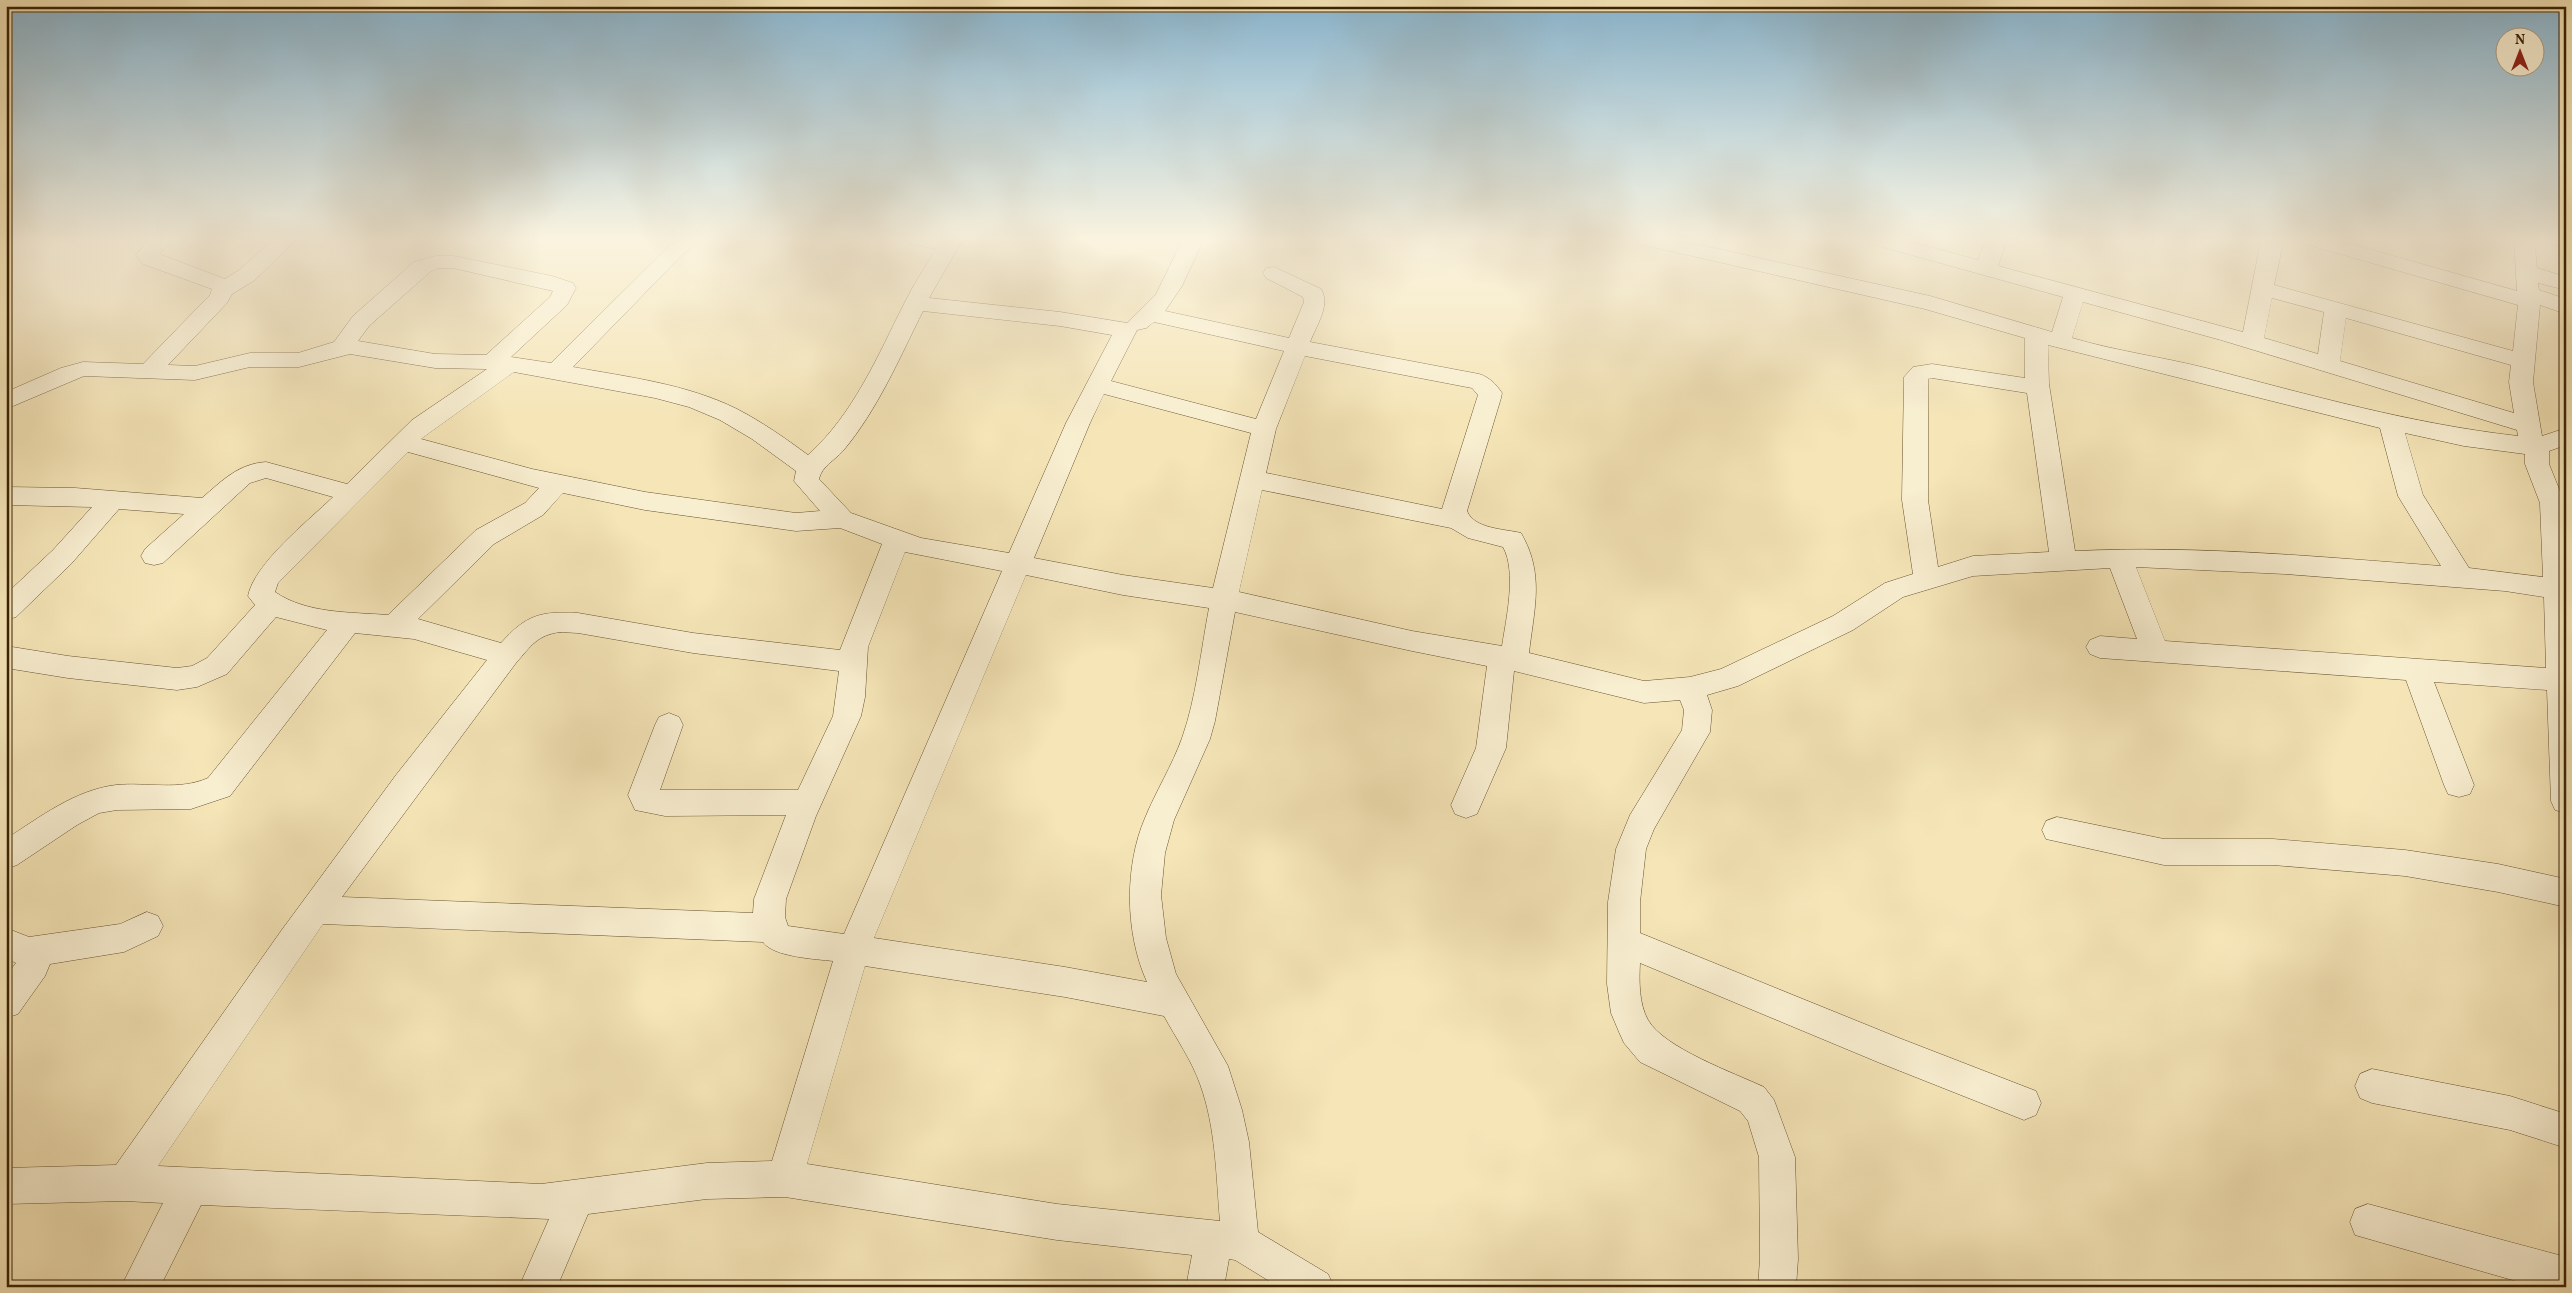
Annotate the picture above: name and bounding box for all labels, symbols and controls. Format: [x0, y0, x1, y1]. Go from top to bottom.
north arrow [2494, 28, 2544, 78]
text: N [2515, 31, 2525, 50]

